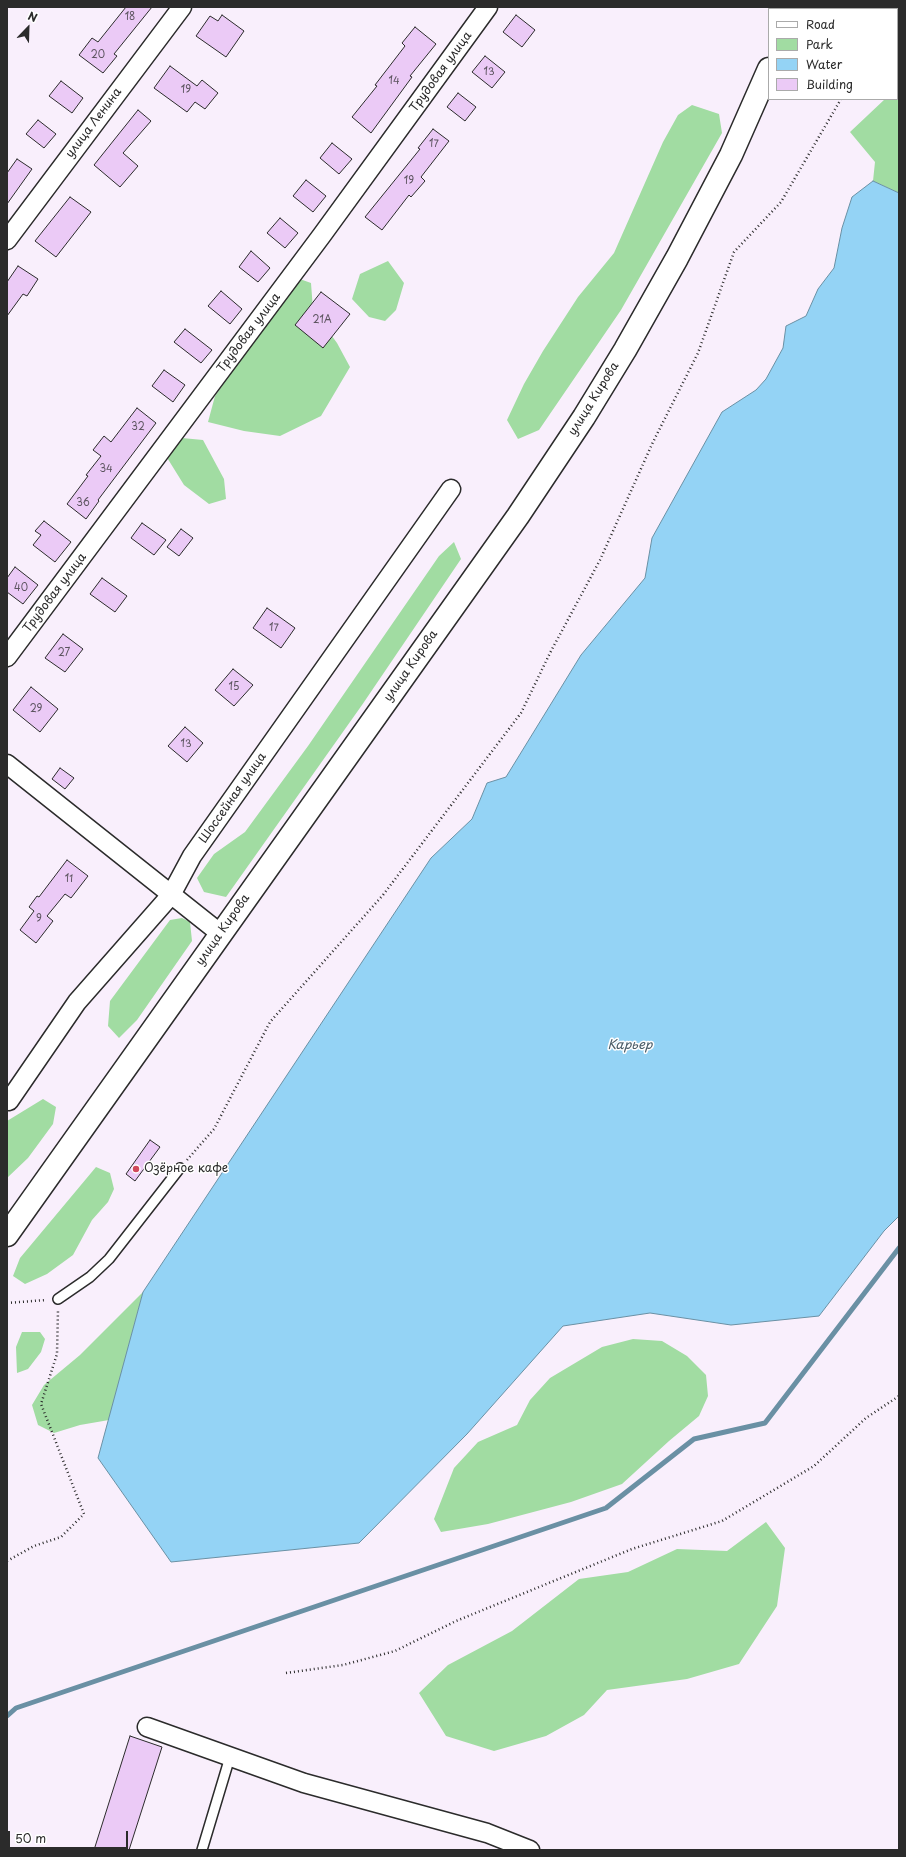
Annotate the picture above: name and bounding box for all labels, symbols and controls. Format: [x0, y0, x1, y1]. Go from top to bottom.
text: N [26, 7, 40, 26]
north arrow [8, 8, 48, 48]
legend [768, 8, 898, 100]
house number: 18 [125, 11, 135, 23]
text: Road [806, 15, 835, 33]
street label: Трудовая улица [407, 29, 475, 115]
text: Park [806, 35, 833, 53]
house number: 20 [91, 49, 105, 61]
text: Water [806, 55, 842, 73]
house number: 13 [483, 66, 495, 78]
house number: 14 [388, 75, 400, 87]
text: Building [806, 75, 853, 93]
house number: 19 [181, 84, 191, 96]
street label: улица Ленина [63, 85, 125, 161]
house number: 17 [429, 138, 439, 150]
house number: 19 [404, 175, 414, 187]
street label: Трудовая улица [214, 290, 284, 376]
house number: 21А [312, 314, 332, 326]
street label: улица Кирова [566, 360, 622, 438]
house number: 32 [131, 421, 145, 433]
house number: 34 [99, 463, 113, 475]
house number: 36 [76, 497, 90, 509]
street label: Трудовая улица [20, 550, 90, 636]
house number: 40 [14, 582, 28, 594]
house number: 17 [269, 622, 279, 634]
street label: улица Кирова [381, 628, 441, 704]
house number: 27 [58, 647, 70, 659]
house number: 15 [229, 681, 239, 693]
house number: 29 [30, 703, 42, 715]
house number: 13 [180, 738, 192, 750]
street label: Шоссейная улица [196, 750, 270, 846]
house number: 11 [65, 873, 73, 885]
street label: улица Кирова [193, 892, 253, 968]
house number: 9 [36, 913, 42, 925]
water label: Карьер [607, 1037, 653, 1053]
place label: Озёрное кафе [144, 1162, 228, 1176]
marker: Озёрное кафе [131, 1164, 141, 1174]
scale bar [10, 1823, 130, 1849]
text: 50 m [15, 1829, 46, 1847]

